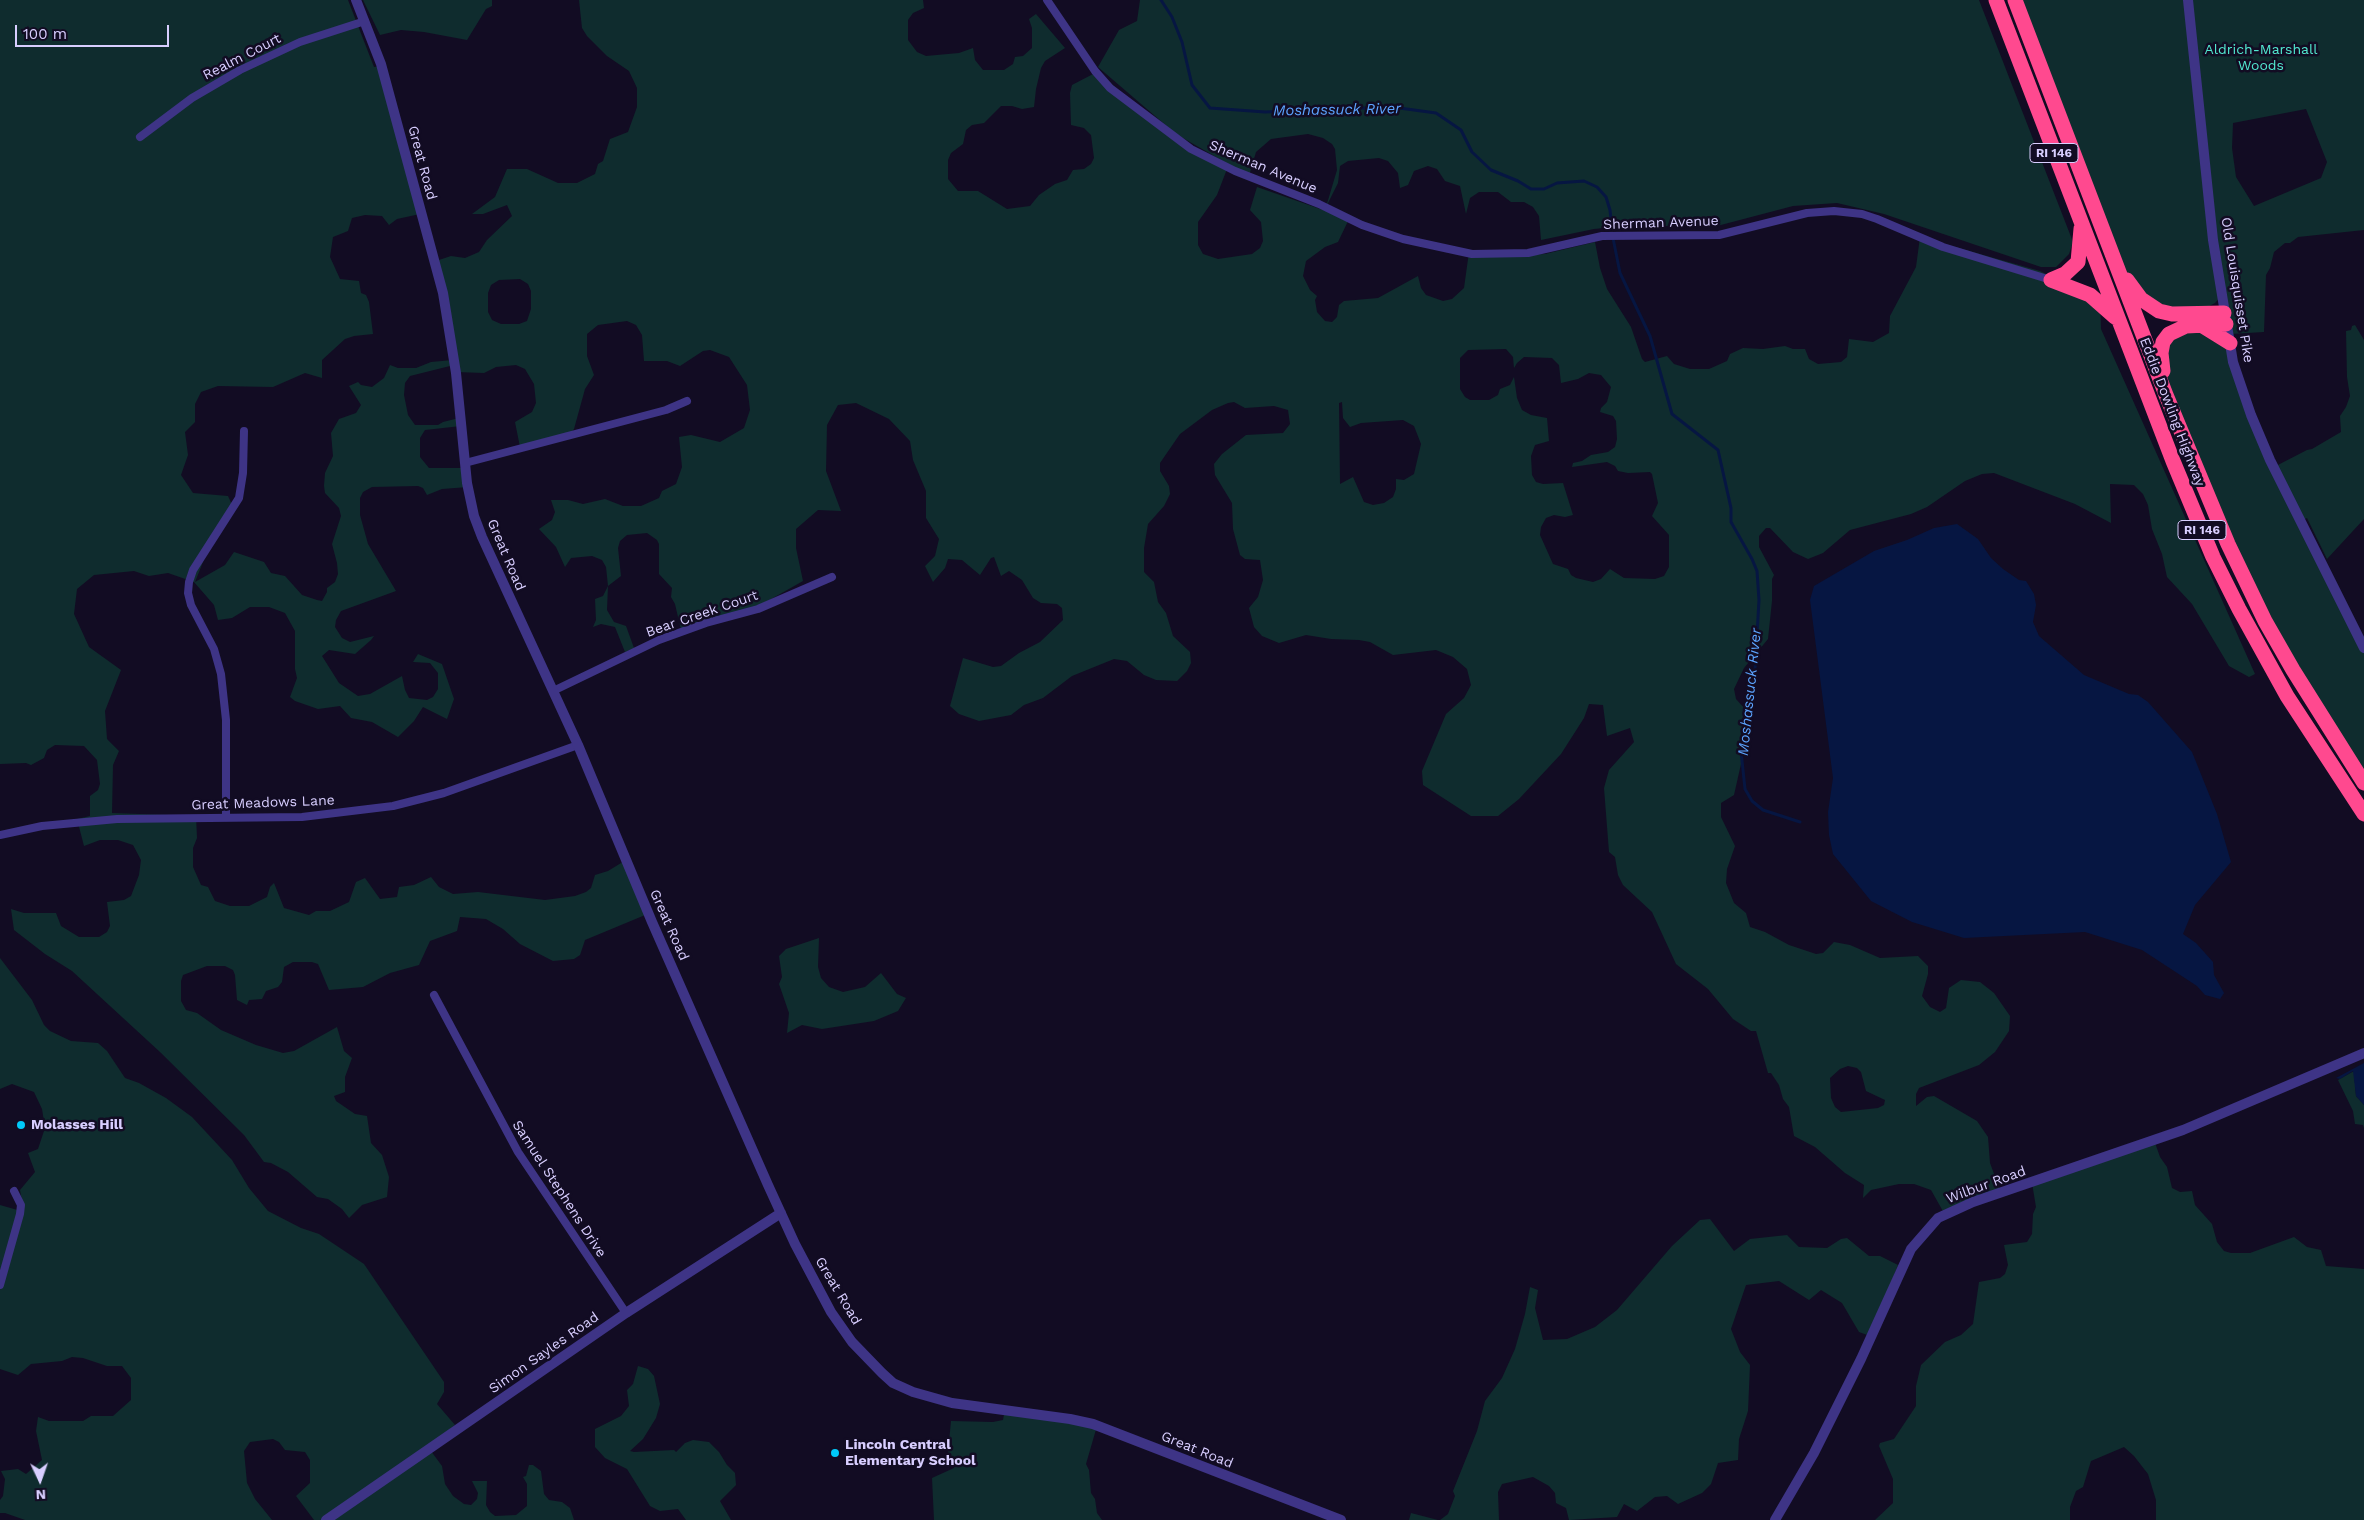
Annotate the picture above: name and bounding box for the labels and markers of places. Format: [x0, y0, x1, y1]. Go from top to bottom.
place label: Molasses Hill [31, 1117, 123, 1133]
marker: Molasses Hill [15, 1119, 27, 1131]
place label: Lincoln Central Elementary School [845, 1437, 976, 1470]
marker: Lincoln Central Elementary School [829, 1447, 841, 1459]

